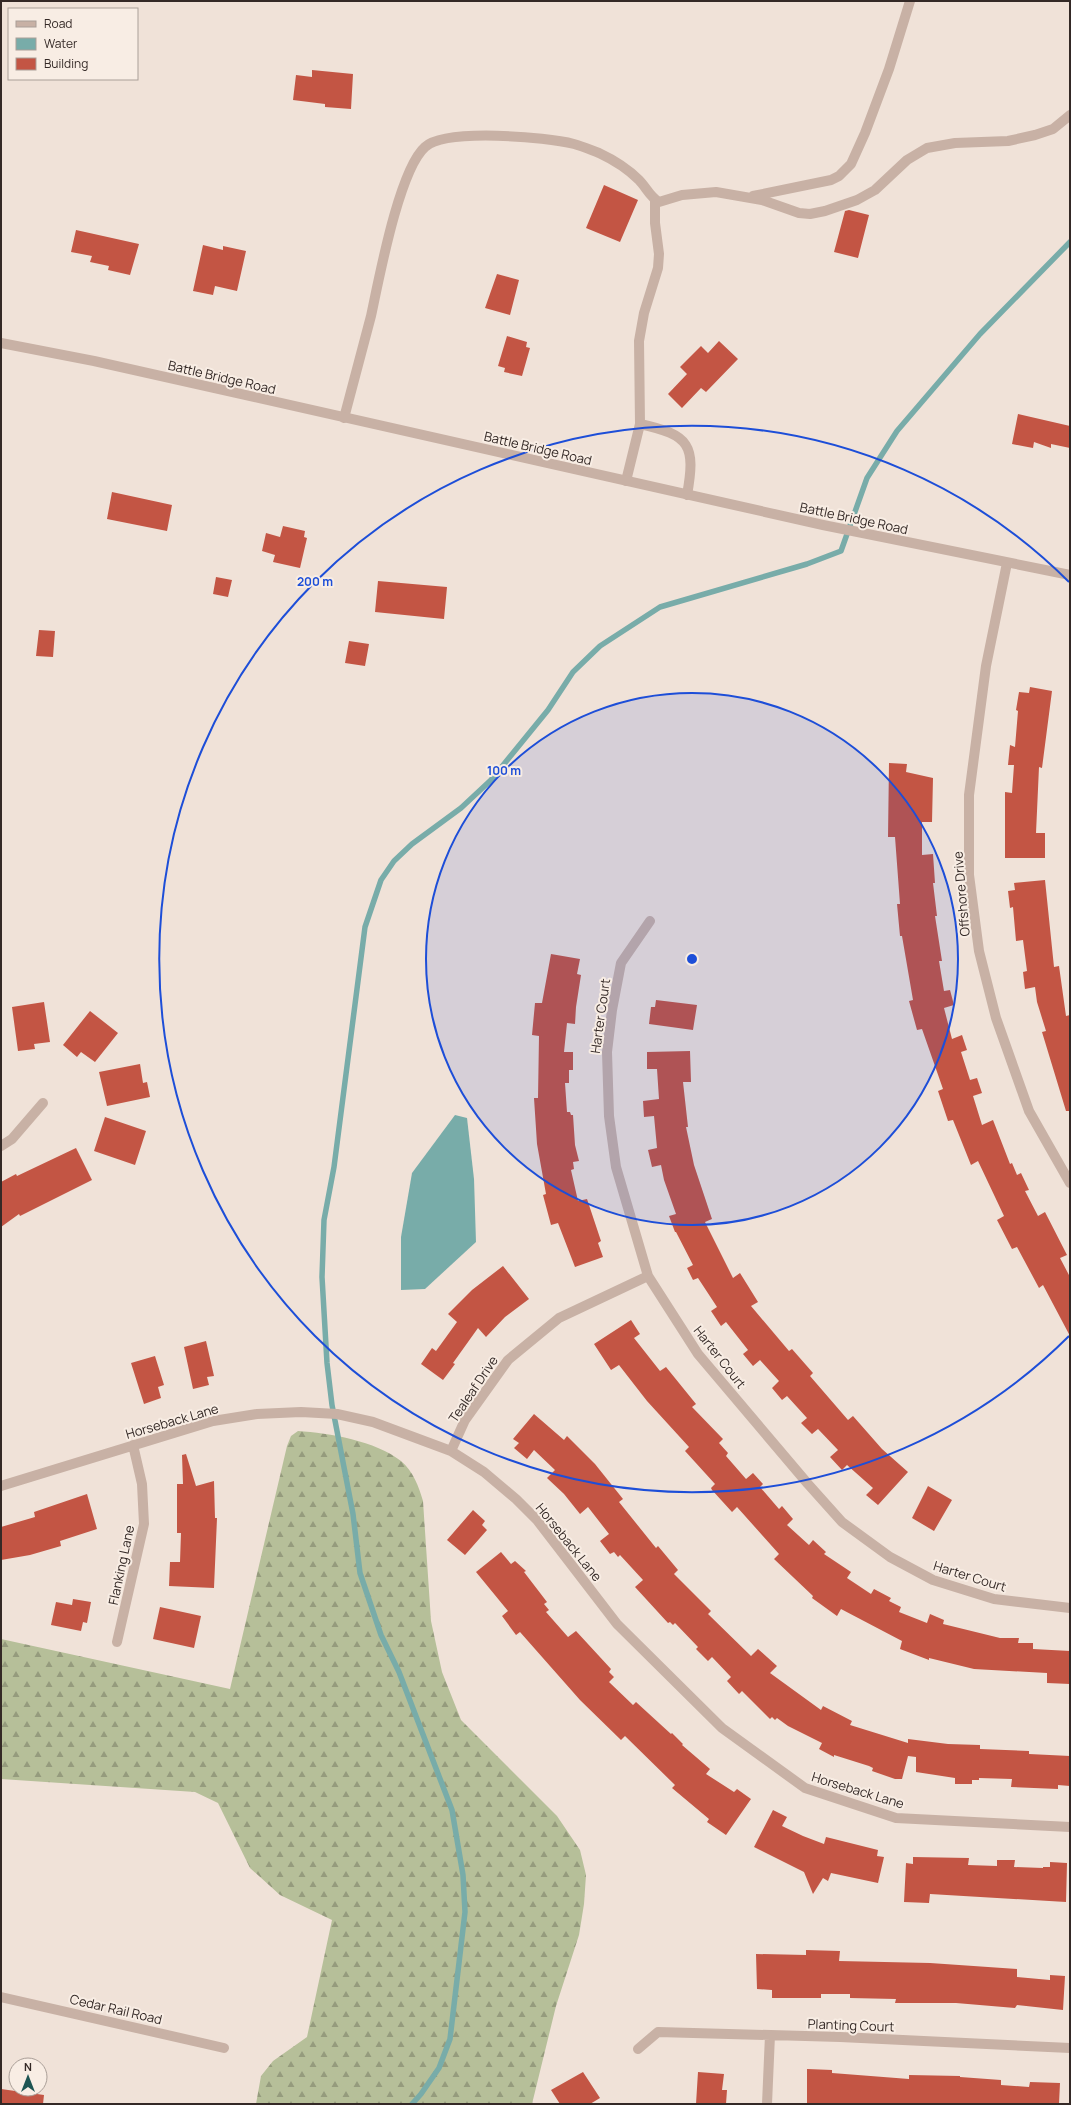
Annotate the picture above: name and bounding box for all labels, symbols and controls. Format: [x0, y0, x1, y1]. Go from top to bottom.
legend [8, 8, 138, 80]
text: Road [44, 15, 72, 32]
text: Water [44, 35, 78, 52]
text: Building [44, 55, 88, 72]
street label: Battle Bridge Road [166, 356, 278, 398]
street label: Battle Bridge Road [482, 427, 594, 469]
street label: Battle Bridge Road [798, 498, 910, 538]
text: 200 m [297, 573, 333, 590]
text: 100 m [487, 762, 521, 779]
street label: Offshore Drive [948, 850, 974, 937]
centre of rings [685, 952, 699, 966]
street label: Harter Court [586, 977, 614, 1055]
street label: Harter Court [690, 1322, 750, 1392]
street label: Tealeaf Drive [444, 1352, 502, 1426]
street label: Horseback Lane [124, 1399, 221, 1443]
street label: Horseback Lane [532, 1499, 606, 1585]
street label: Flanking Lane [104, 1523, 138, 1607]
street label: Harter Court [931, 1556, 1009, 1596]
street label: Horseback Lane [810, 1767, 907, 1813]
street label: Cedar Rail Road [68, 1990, 164, 2028]
street label: Planting Court [807, 2014, 895, 2036]
north arrow [8, 2057, 48, 2097]
text: N [24, 2059, 32, 2074]

